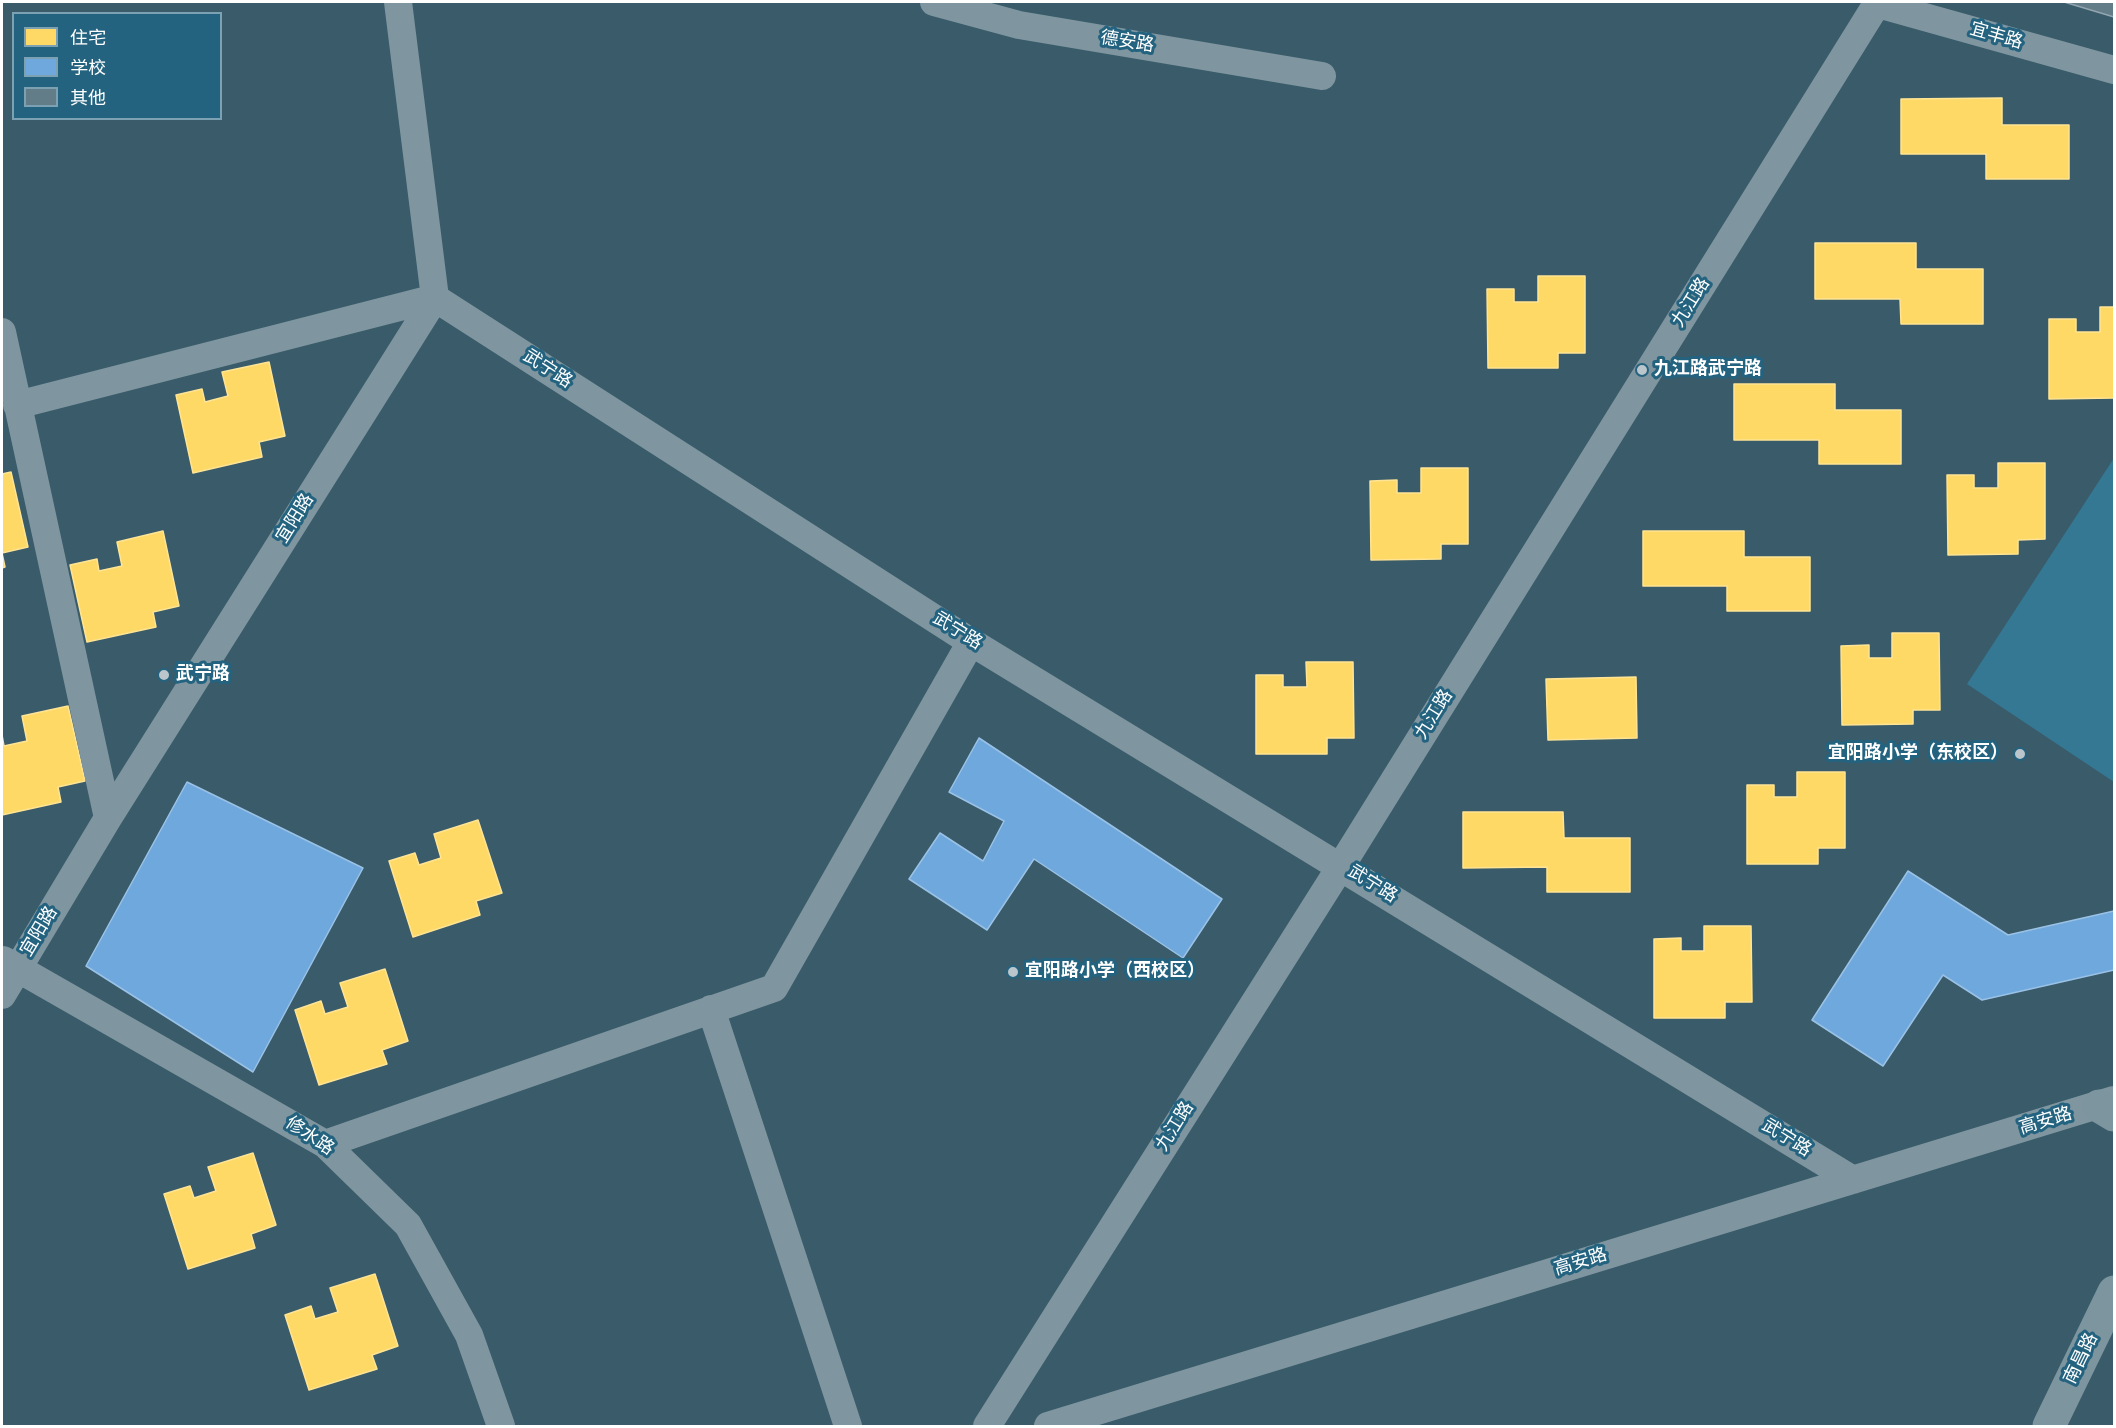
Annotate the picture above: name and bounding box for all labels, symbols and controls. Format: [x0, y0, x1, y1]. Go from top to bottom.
legend [12, 12, 222, 120]
street label: 宜丰路 [1967, 19, 2025, 55]
text: 住宅 [70, 26, 106, 51]
street label: 德安路 [1099, 28, 1155, 58]
text: 学校 [70, 56, 106, 81]
text: 其他 [70, 86, 106, 111]
street label: 九江路 [1669, 274, 1715, 332]
street label: 武宁路 [518, 346, 576, 394]
place label: 九江路武宁路 [1654, 359, 1762, 381]
marker: 九江路武宁路 [1635, 363, 1649, 377]
street label: 宜阳路 [273, 490, 319, 548]
street label: 武宁路 [928, 609, 986, 655]
place label: 武宁路 [176, 664, 230, 686]
marker: 武宁路 [157, 668, 171, 682]
street label: 九江路 [1412, 686, 1458, 744]
place label: 宜阳路小学（东校区） [1828, 743, 2008, 765]
marker: 宜阳路小学（东校区） [2013, 747, 2027, 761]
street label: 武宁路 [1343, 862, 1401, 908]
street label: 宜阳路 [17, 903, 63, 961]
place label: 宜阳路小学（西校区） [1025, 961, 1205, 983]
marker: 宜阳路小学（西校区） [1006, 965, 1020, 979]
street label: 九江路 [1153, 1098, 1199, 1156]
street label: 高安路 [2017, 1104, 2075, 1140]
street label: 修水路 [281, 1113, 337, 1161]
street label: 武宁路 [1757, 1116, 1815, 1162]
street label: 高安路 [1552, 1245, 1610, 1281]
street label: 南昌路 [2060, 1330, 2104, 1388]

